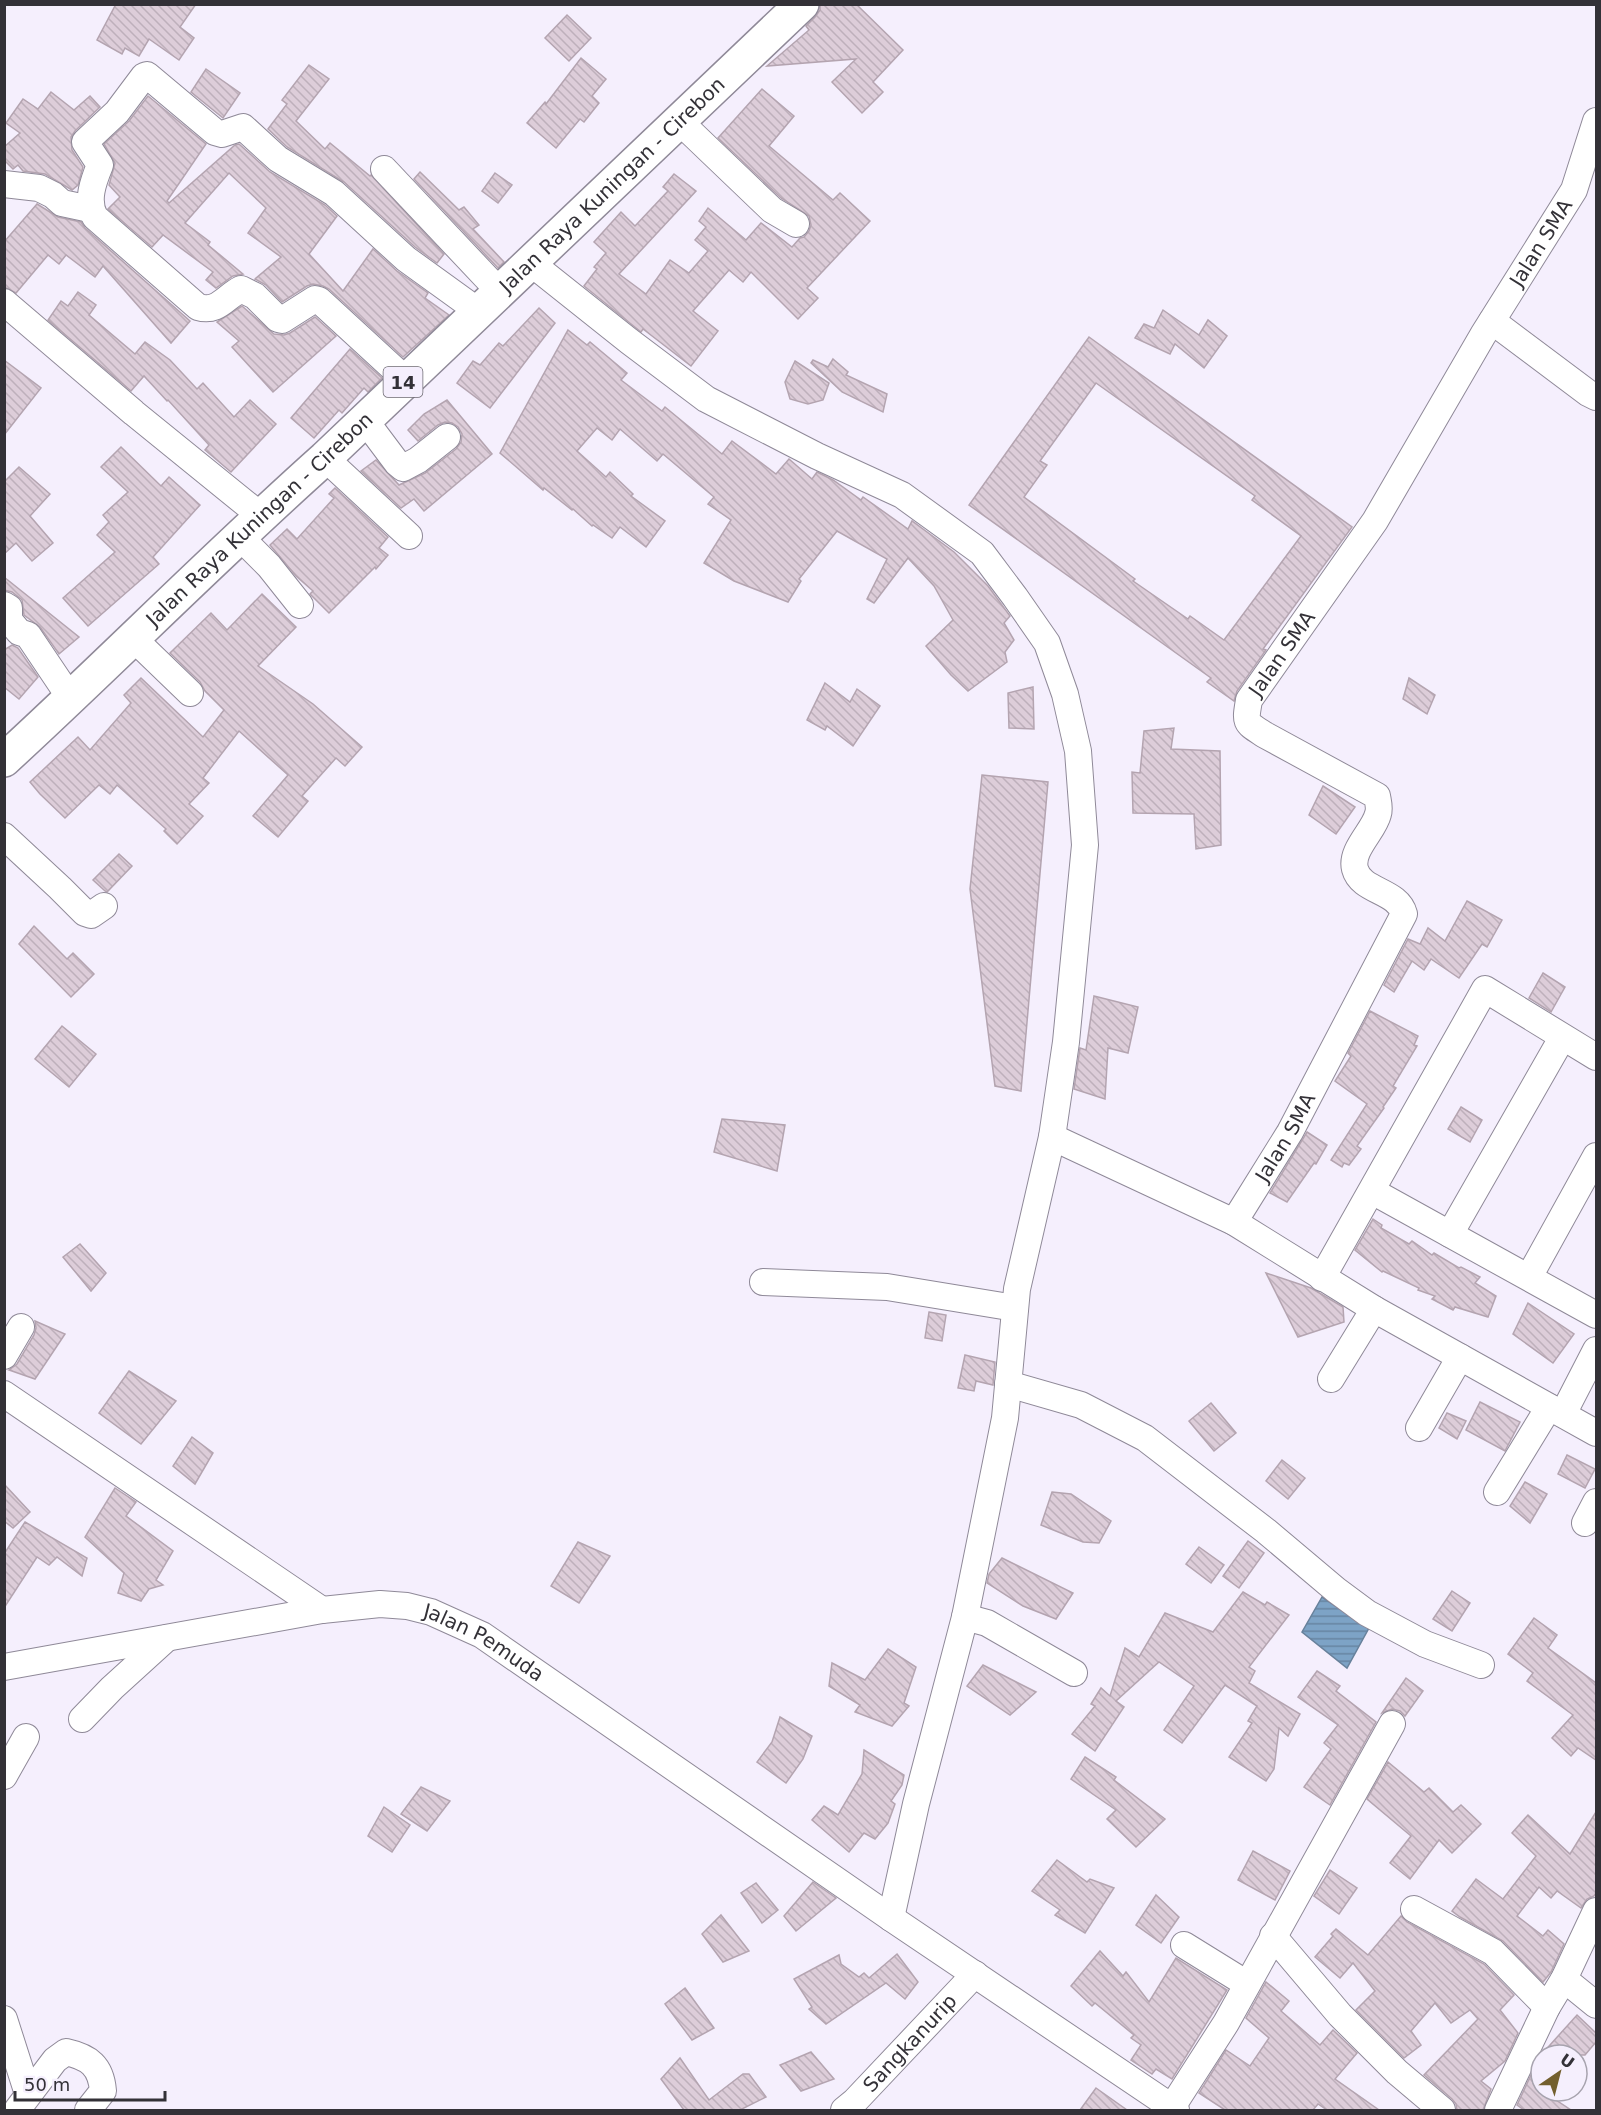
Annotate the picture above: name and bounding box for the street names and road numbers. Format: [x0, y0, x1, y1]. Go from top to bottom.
street label: Jalan Raya Kuningan - Cirebon [493, 72, 730, 299]
street label: Jalan SMA [1503, 194, 1577, 293]
road number: 14 [384, 367, 422, 397]
street label: Jalan Raya Kuningan - Cirebon [140, 407, 378, 633]
street label: Jalan SMA [1242, 606, 1320, 702]
street label: Jalan SMA [1249, 1089, 1320, 1188]
street label: Jalan Pemuda [419, 1598, 549, 1686]
street label: Sangkanurip [858, 1989, 962, 2097]

